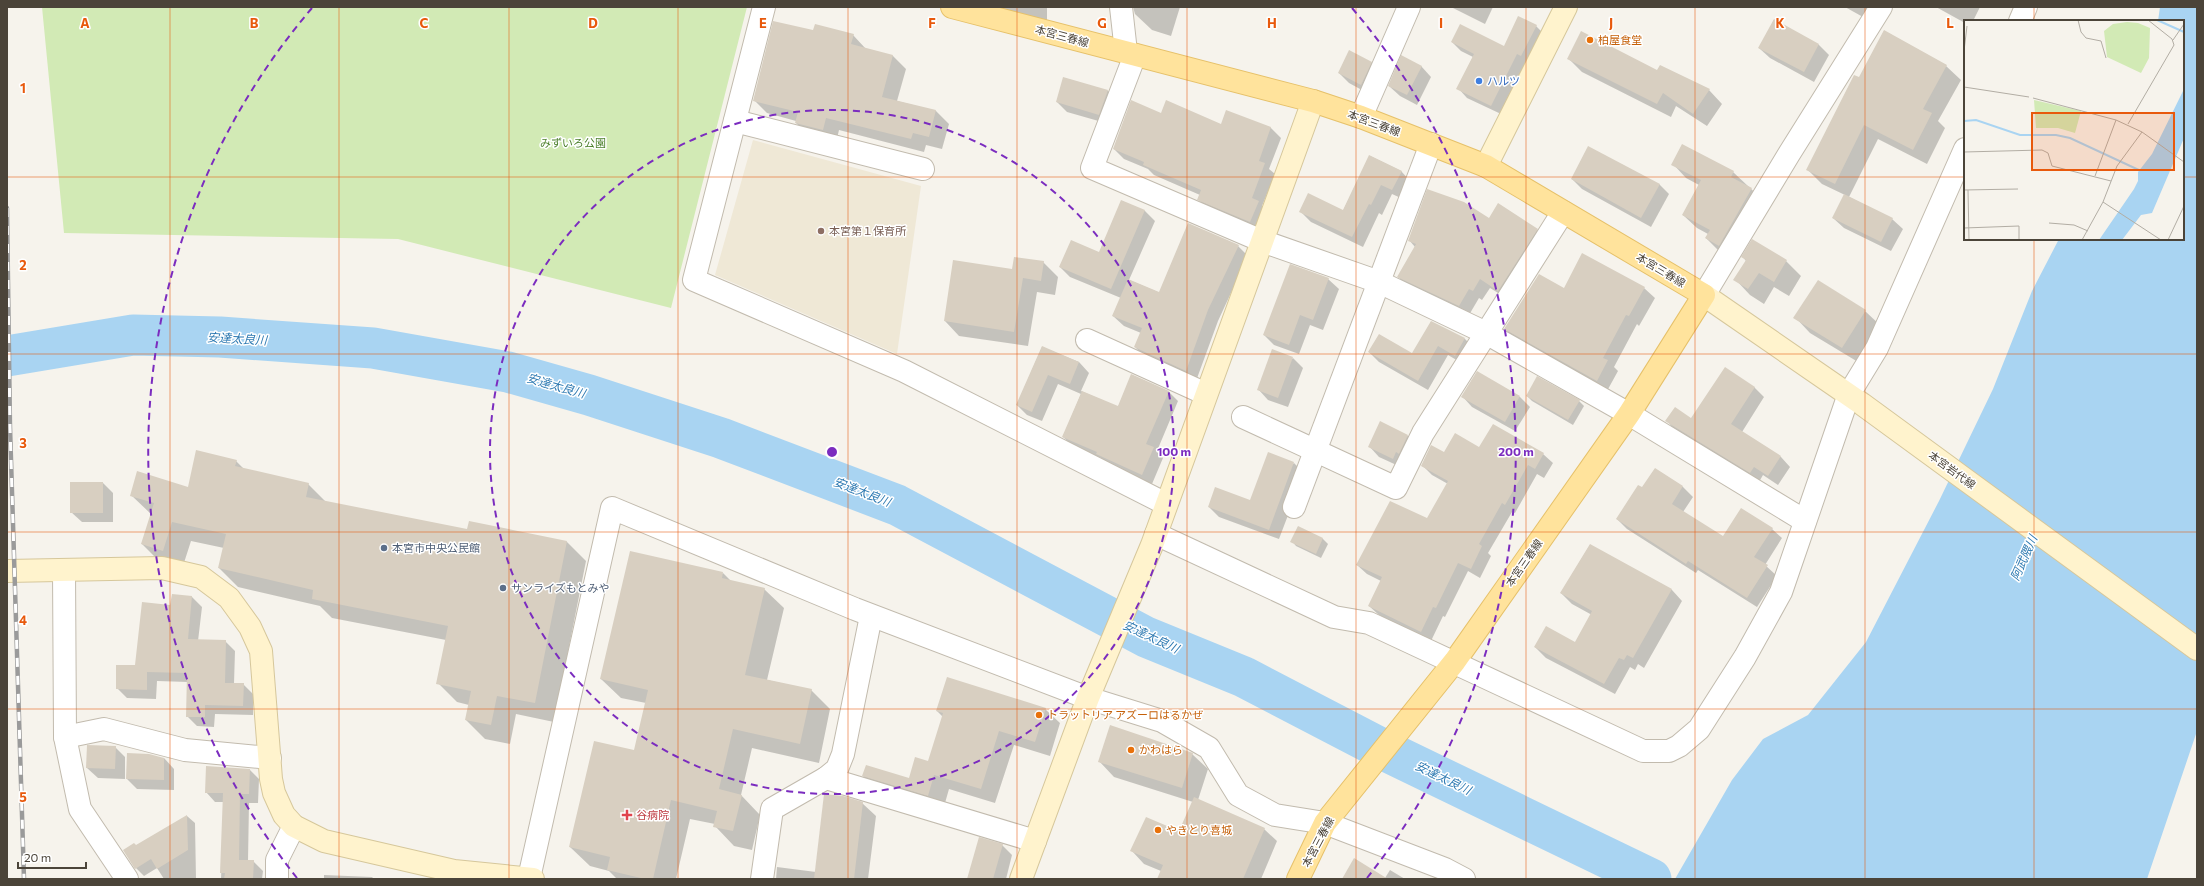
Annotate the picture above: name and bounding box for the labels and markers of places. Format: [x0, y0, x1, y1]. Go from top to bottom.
place label: 柏屋食堂 [1598, 33, 1642, 46]
marker: 柏屋食堂 [1585, 35, 1595, 45]
place label: ハルツ [1487, 74, 1520, 87]
marker: ハルツ [1474, 76, 1484, 86]
place label: 本宮第１保育所 [829, 224, 907, 237]
marker: 本宮第１保育所 [816, 226, 826, 236]
centre of rings [825, 445, 839, 459]
place label: 本宮市中央公民館 [392, 541, 480, 554]
marker: 本宮市中央公民館 [379, 543, 389, 553]
place label: サンライズもとみや [511, 581, 609, 594]
marker: サンライズもとみや [498, 583, 508, 593]
place label: トラットリア アズーロはるかぜ [1047, 708, 1203, 721]
marker: トラットリア アズーロはるかぜ [1034, 710, 1044, 720]
place label: かわはら [1139, 743, 1183, 756]
marker: かわはら [1126, 745, 1136, 755]
place label: 谷病院 [636, 808, 669, 821]
marker: 谷病院 [621, 809, 633, 821]
place label: やきとり喜城 [1166, 823, 1232, 836]
marker: やきとり喜城 [1153, 825, 1163, 835]

